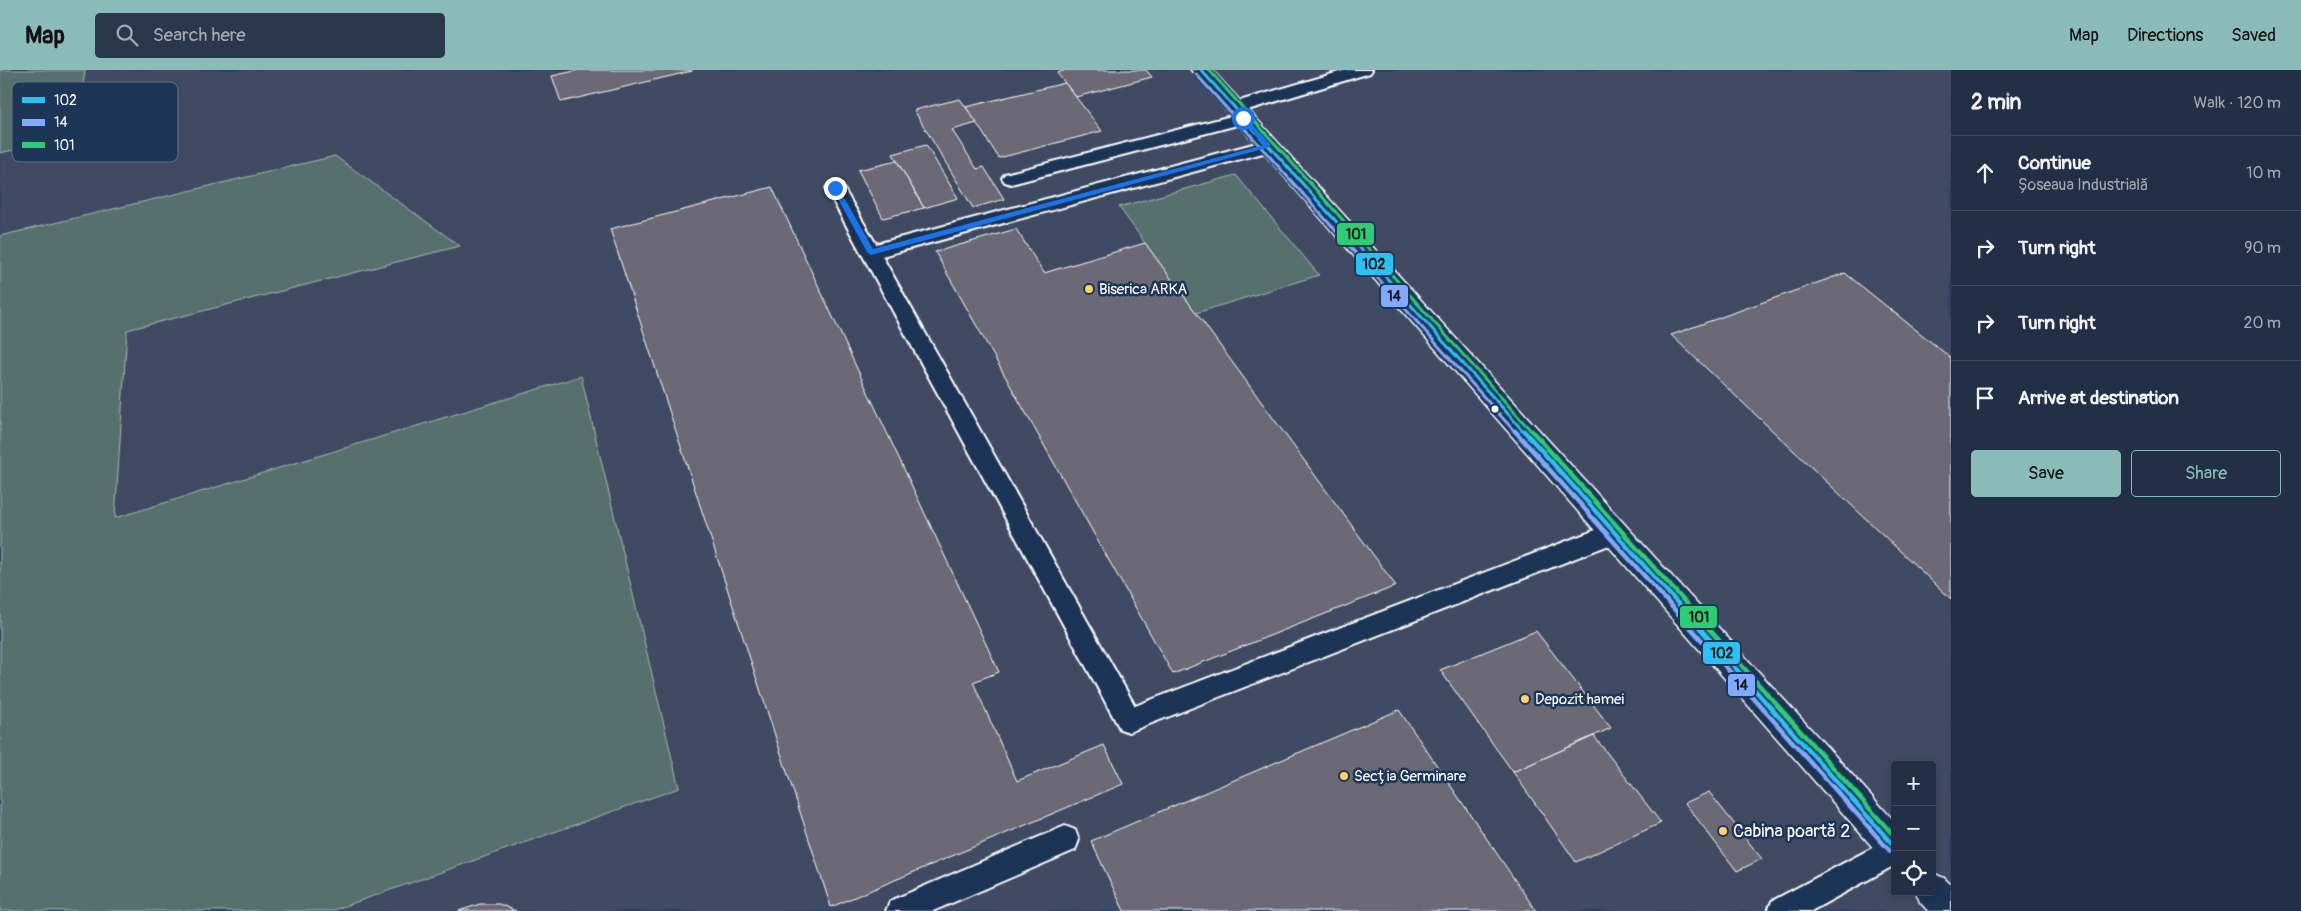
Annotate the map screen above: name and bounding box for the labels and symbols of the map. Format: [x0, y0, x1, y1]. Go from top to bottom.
legend [12, 82, 178, 162]
text: 102 [54, 92, 77, 109]
route start [1232, 107, 1255, 130]
text: 14 [54, 114, 68, 131]
text: 101 [54, 137, 75, 154]
route end [824, 177, 847, 200]
line badge: 101 [1336, 222, 1375, 246]
text: 101 [1346, 226, 1366, 243]
line badge: 102 [1355, 252, 1394, 276]
text: 102 [1363, 256, 1386, 273]
place label: Biserica ARKA [1099, 280, 1188, 299]
marker: Biserica ARKA [1083, 283, 1095, 295]
line badge: 14 [1380, 284, 1409, 308]
text: 14 [1387, 288, 1402, 305]
unlabelled marker [1490, 404, 1500, 414]
line badge: 101 [1679, 605, 1718, 629]
text: 101 [1689, 609, 1709, 626]
line badge: 102 [1702, 641, 1741, 665]
text: 102 [1711, 645, 1734, 662]
line badge: 14 [1727, 673, 1756, 697]
text: 14 [1734, 677, 1749, 694]
place label: Depozit hamei [1535, 690, 1624, 709]
marker: Depozit hamei [1519, 693, 1531, 705]
place label: Secția Germinare [1354, 767, 1467, 786]
marker: Secția Germinare [1338, 770, 1350, 782]
place label: Cabina poartă 2 [1733, 820, 1850, 843]
marker: Cabina poartă 2 [1717, 825, 1729, 837]

